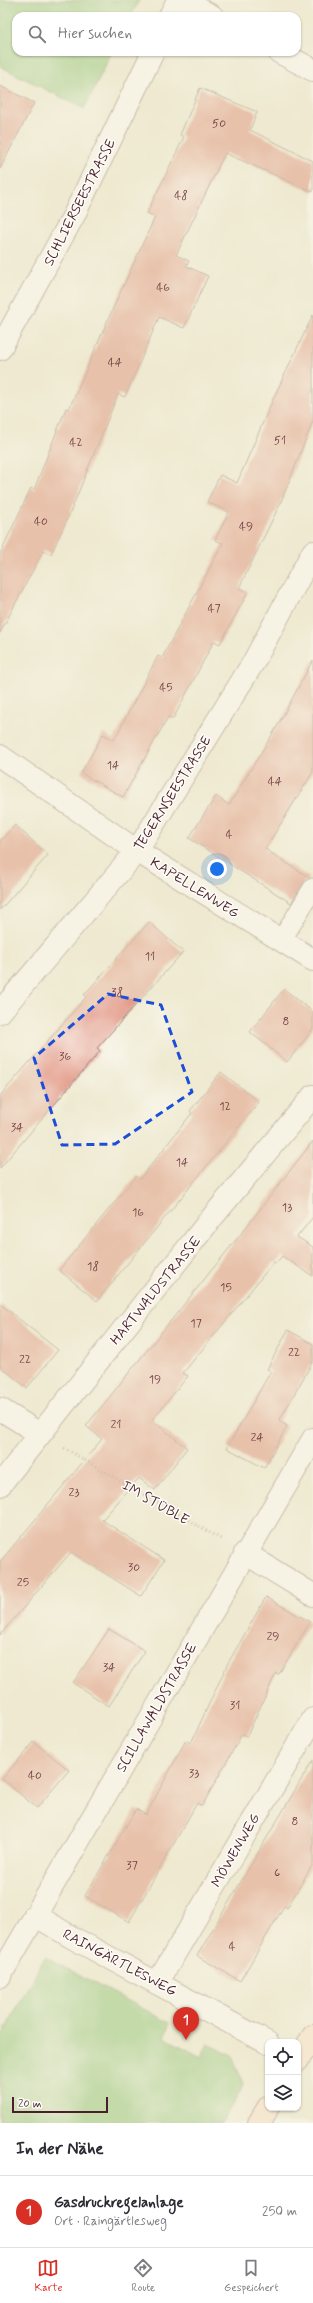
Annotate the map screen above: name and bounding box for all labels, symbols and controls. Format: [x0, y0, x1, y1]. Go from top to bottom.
search box [12, 12, 301, 56]
icon: search [26, 23, 48, 45]
text: Hier suchen [58, 24, 132, 44]
house number: 50 [212, 116, 226, 132]
street label: SCHLIERSEESTRASSE [40, 136, 120, 269]
house number: 48 [174, 188, 188, 204]
house number: 46 [156, 280, 170, 296]
house number: 44 [108, 355, 122, 371]
house number: 51 [274, 433, 286, 449]
house number: 42 [69, 435, 83, 451]
house number: 40 [34, 514, 48, 530]
house number: 49 [239, 519, 253, 535]
house number: 47 [207, 601, 221, 617]
house number: 45 [159, 680, 173, 696]
street label: TEGERNSEESTRASSE [130, 733, 216, 854]
house number: 14 [107, 758, 119, 774]
house number: 44 [268, 774, 282, 790]
house number: 4 [226, 827, 233, 843]
street label: KAPELLENWEG [147, 853, 242, 922]
your location [207, 859, 227, 879]
house number: 11 [145, 949, 155, 965]
house number: 38 [111, 985, 123, 1001]
house number: 8 [283, 1014, 289, 1030]
house number: 36 [59, 1049, 71, 1065]
house number: 12 [219, 1099, 231, 1115]
house number: 34 [11, 1120, 23, 1136]
house number: 14 [176, 1155, 188, 1171]
house number: 13 [282, 1200, 292, 1216]
house number: 16 [132, 1205, 144, 1221]
street label: HARTWALDSTRASSE [106, 1232, 205, 1349]
house number: 18 [87, 1259, 99, 1275]
house number: 15 [220, 1280, 232, 1296]
house number: 17 [190, 1316, 202, 1332]
house number: 22 [288, 1345, 300, 1361]
house number: 22 [19, 1352, 31, 1368]
house number: 19 [149, 1372, 161, 1388]
house number: 21 [110, 1417, 122, 1433]
house number: 24 [250, 1430, 264, 1446]
street label: IM STÜBLE [119, 1476, 192, 1529]
house number: 23 [69, 1485, 79, 1501]
house number: 30 [128, 1560, 140, 1576]
house number: 25 [17, 1575, 29, 1591]
house number: 29 [266, 1629, 280, 1645]
street label: SCILLAWALDSTRASSE [112, 1640, 201, 1775]
house number: 34 [103, 1660, 115, 1676]
house number: 31 [230, 1698, 240, 1714]
house number: 33 [189, 1766, 199, 1782]
house number: 40 [28, 1768, 42, 1784]
street label: MÖWENWEG [207, 1810, 264, 1891]
house number: 8 [292, 1814, 298, 1830]
house number: 37 [126, 1858, 138, 1874]
house number: 6 [274, 1865, 280, 1881]
street label: RAINGÄRTLESWEG [59, 1925, 180, 2001]
house number: 4 [229, 1939, 236, 1955]
pin: 1 [173, 2007, 199, 2040]
map controls [265, 2039, 301, 2111]
button: locate [265, 2039, 301, 2075]
button: layers [265, 2075, 301, 2111]
scale bar [12, 2095, 108, 2114]
text: 20 m [18, 2097, 41, 2111]
text: In der Nähe [16, 2138, 104, 2160]
text: Gasdruckregelanlage [54, 2193, 184, 2213]
text: 1 [26, 2203, 32, 2220]
text: 250 m [262, 2203, 297, 2220]
text: Ort · Raingärtlesweg [54, 2213, 167, 2230]
tab: Karte [34, 2257, 63, 2295]
tab: Route [131, 2257, 155, 2295]
tab: Gespeichert [224, 2257, 279, 2295]

